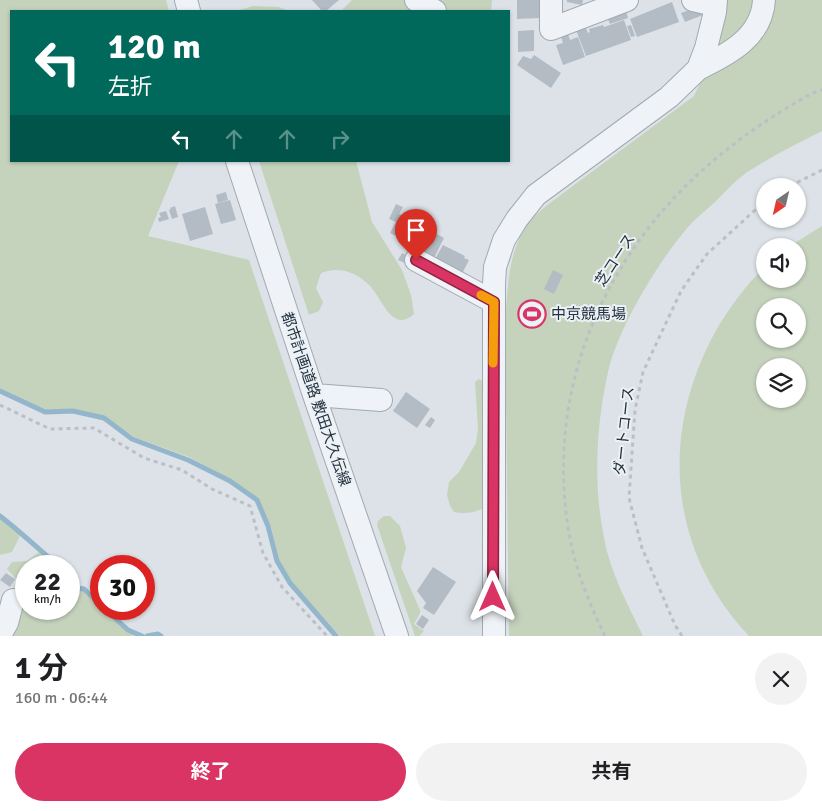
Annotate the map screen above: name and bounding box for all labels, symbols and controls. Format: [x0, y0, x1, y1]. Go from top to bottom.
text: 120 m [108, 25, 201, 68]
icon: left [25, 30, 90, 95]
text: 左折 [108, 73, 152, 100]
icon: left [167, 125, 195, 153]
icon: ahead [220, 125, 248, 153]
icon: ahead [273, 125, 301, 153]
icon: right [326, 125, 354, 153]
north arrow [756, 178, 806, 228]
map controls [756, 178, 806, 408]
pin [395, 209, 437, 260]
icon: arrive [402, 216, 430, 244]
street label: 芝コース [591, 230, 639, 290]
button: sound [756, 238, 806, 288]
button: search [756, 298, 806, 348]
sports icon: 中京競馬場 [517, 299, 547, 329]
place label: 中京競馬場 [551, 305, 626, 323]
street label: 都市計画道路 敷田大久伝線 [278, 309, 354, 489]
button: layers [756, 358, 806, 408]
street label: ダートコース [610, 386, 638, 476]
speed limit sign: 30 [90, 555, 155, 620]
text: 22 [34, 566, 61, 597]
position arrow [466, 570, 518, 622]
text: km/h [34, 592, 61, 607]
text: 1 分 [15, 650, 68, 687]
button: close [755, 653, 807, 705]
text: 160 m · 06:44 [15, 688, 108, 708]
button: 終了 [15, 743, 406, 801]
button: 共有 [416, 743, 807, 801]

